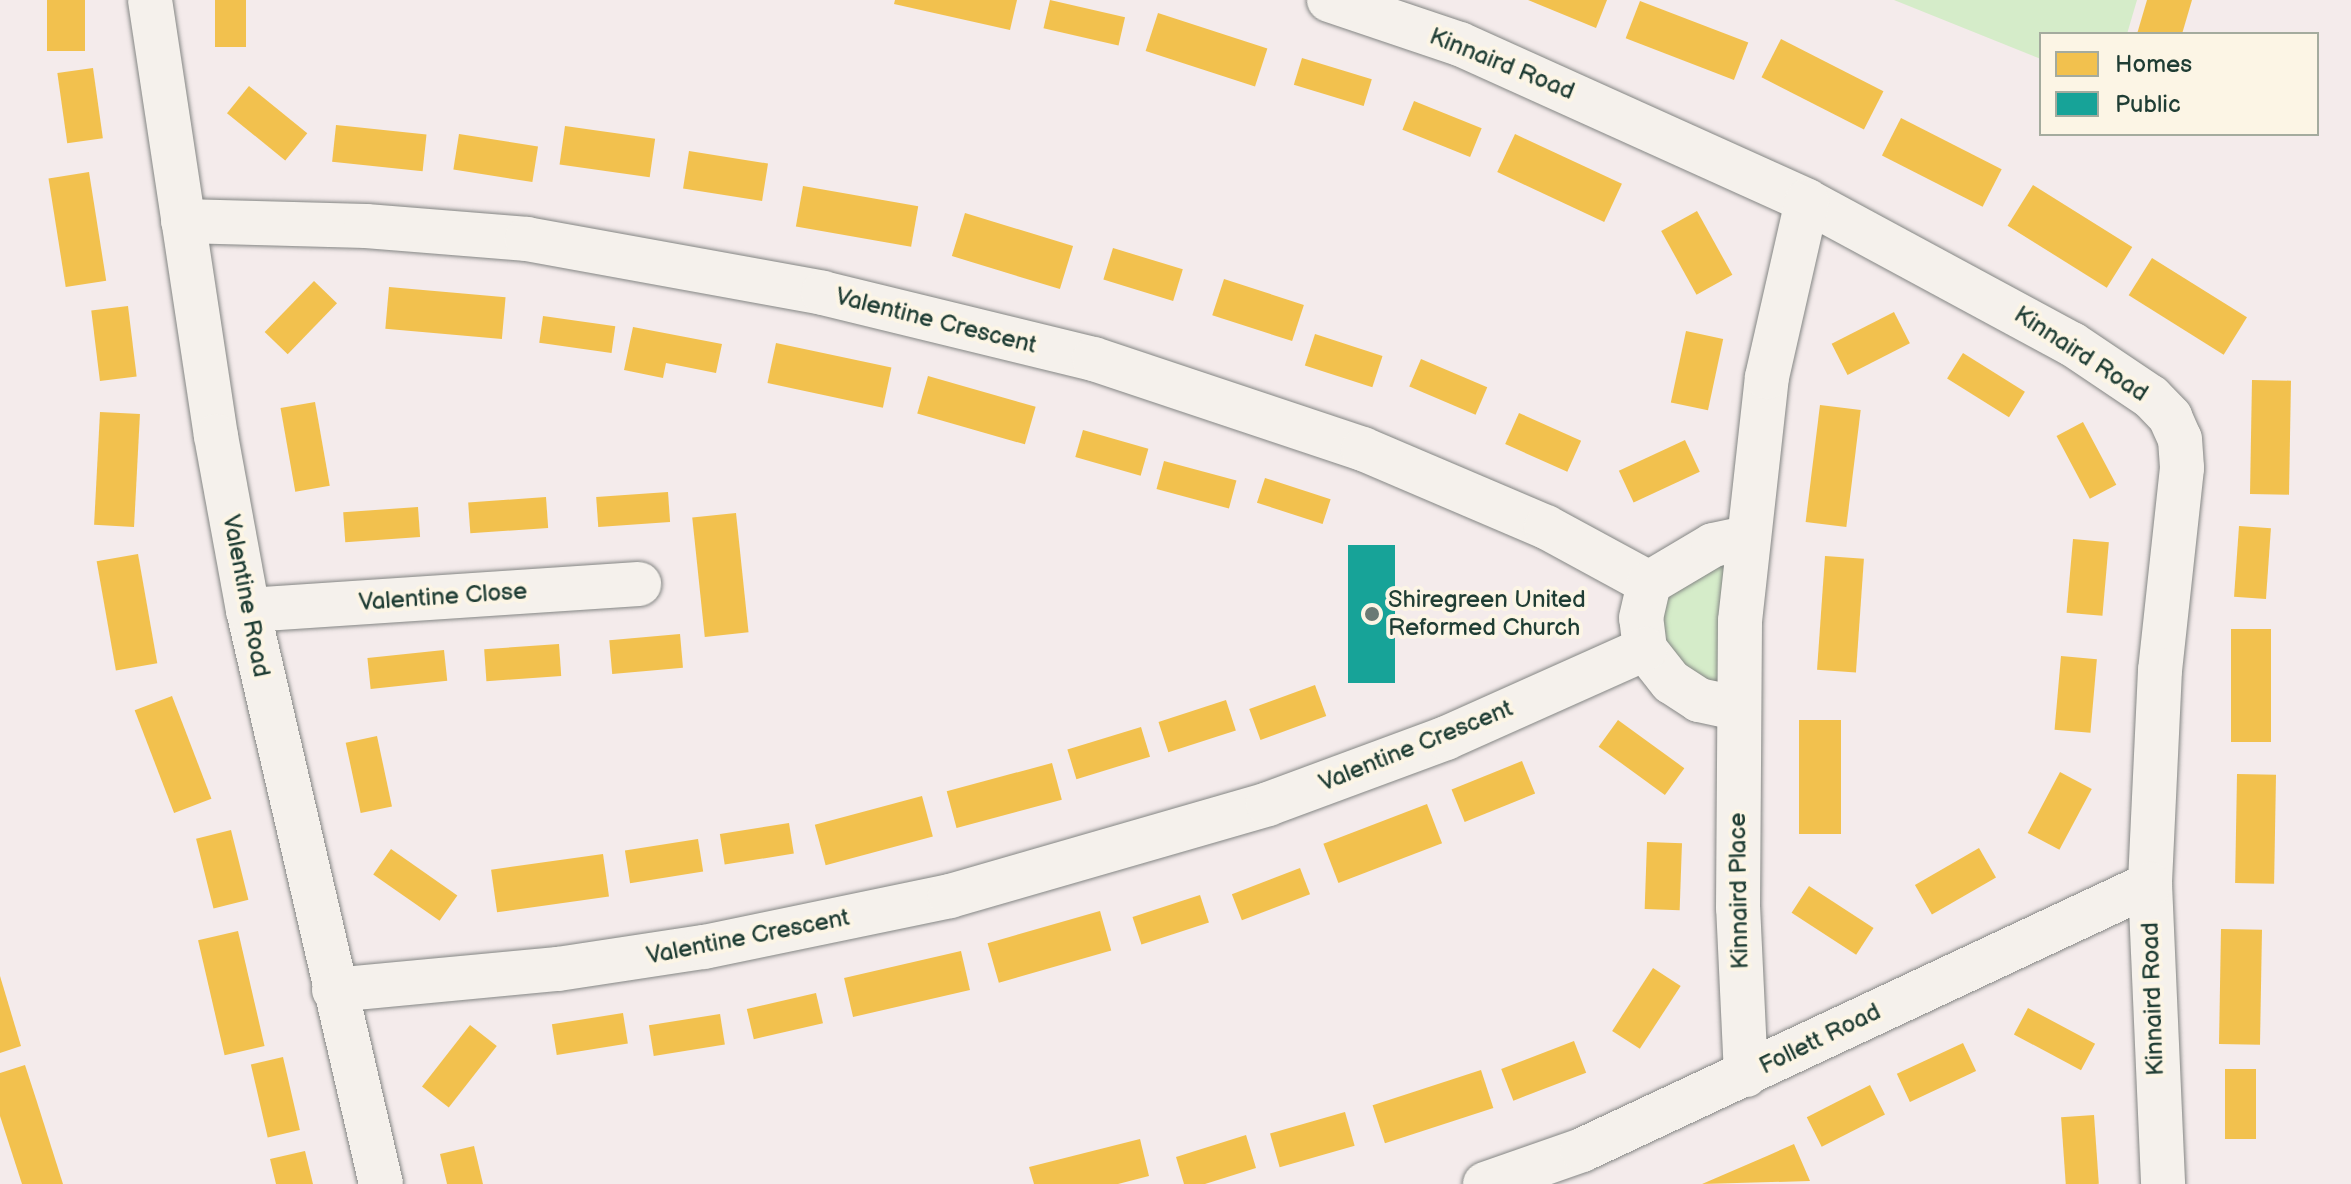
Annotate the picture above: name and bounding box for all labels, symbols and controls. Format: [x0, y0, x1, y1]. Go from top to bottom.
street label: Kinnaird Road [1425, 22, 1579, 106]
legend [2039, 32, 2319, 136]
text: Homes [2115, 50, 2192, 79]
text: Public [2115, 90, 2181, 119]
street label: Valentine Crescent [833, 282, 1039, 360]
street label: Kinnaird Road [2009, 300, 2153, 408]
street label: Valentine Road [216, 512, 276, 680]
street label: Valentine Close [358, 577, 528, 617]
place label: Shiregreen United Reformed Church [1388, 586, 1586, 642]
marker: Shiregreen United Reformed Church [1363, 605, 1381, 623]
street label: Valentine Crescent [1315, 694, 1517, 798]
street label: Kinnaird Place [1723, 812, 1755, 970]
street label: Valentine Crescent [644, 903, 852, 971]
street label: Kinnaird Road [2136, 922, 2170, 1076]
street label: Follett Road [1755, 997, 1885, 1081]

